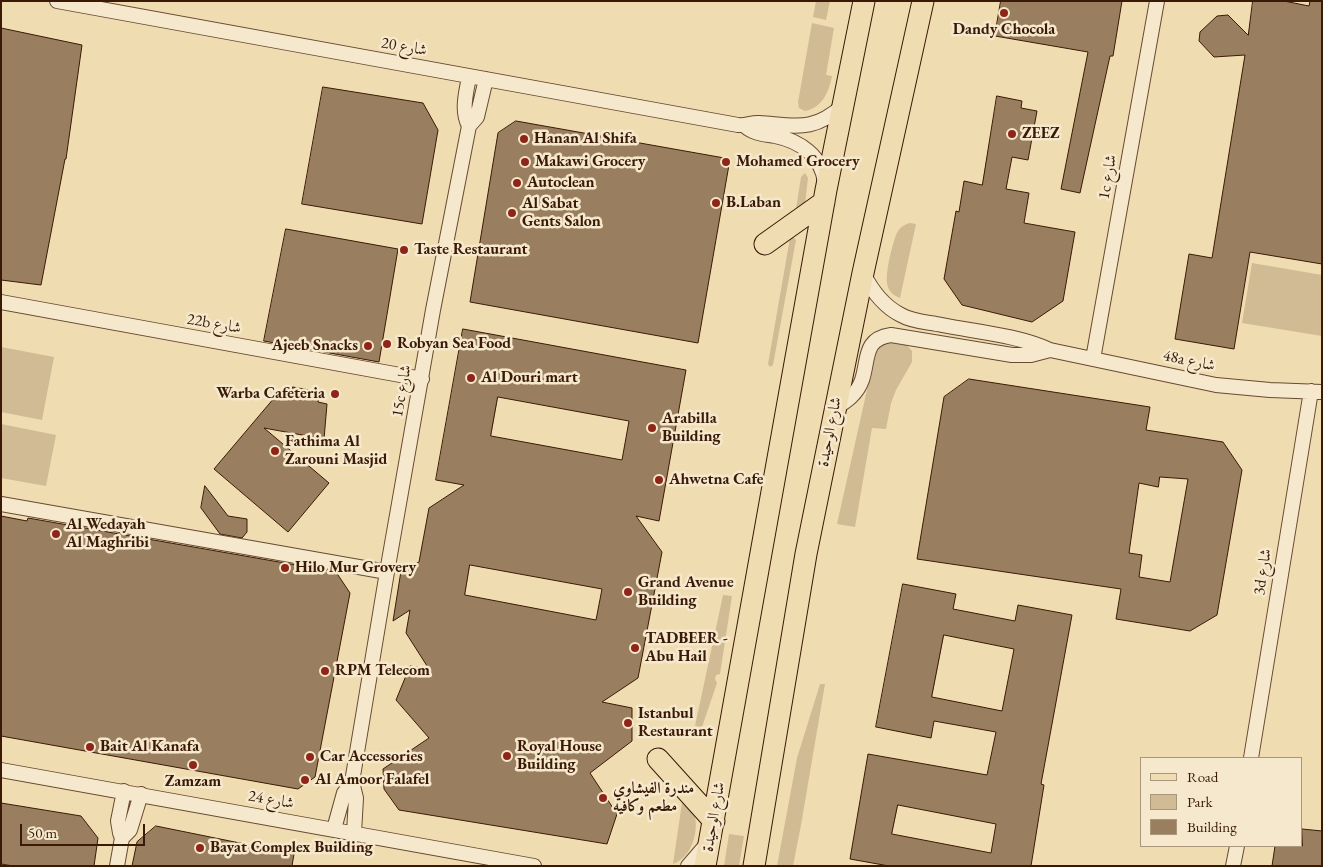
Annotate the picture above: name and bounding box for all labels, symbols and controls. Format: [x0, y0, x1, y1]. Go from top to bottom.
marker: Dandy Chocola [998, 7, 1010, 19]
place label: Dandy Chocola [953, 20, 1055, 40]
street label: شارع 20 [380, 34, 428, 60]
place label: ZEEZ [1022, 124, 1059, 144]
marker: ZEEZ [1006, 128, 1018, 140]
place label: Hanan Al Shifa [534, 129, 637, 149]
marker: Hanan Al Shifa [518, 133, 530, 145]
place label: Makawi Grocery [535, 152, 646, 172]
place label: Mohamed Grocery [736, 152, 860, 172]
street label: 1c شارع [1095, 153, 1121, 201]
marker: Makawi Grocery [519, 156, 531, 168]
marker: Mohamed Grocery [720, 156, 732, 168]
place label: Autoclean [527, 173, 595, 193]
marker: Autoclean [511, 177, 523, 189]
place label: B.Laban [726, 193, 781, 213]
place label: Al Sabat Gents Salon [522, 194, 601, 232]
marker: B.Laban [710, 197, 722, 209]
marker: Al Sabat Gents Salon [506, 207, 518, 219]
place label: Taste Restaurant [414, 240, 528, 260]
marker: Taste Restaurant [398, 244, 410, 256]
street label: 22b شارع [185, 310, 243, 338]
place label: Robyan Sea Food [397, 334, 511, 354]
place label: Ajeeb Snacks [272, 336, 358, 356]
marker: Robyan Sea Food [381, 338, 393, 350]
marker: Ajeeb Snacks [362, 340, 374, 352]
street label: 48a شارع [1161, 346, 1217, 376]
street label: 15c شارع [388, 363, 416, 419]
place label: Al Douri mart [481, 368, 578, 388]
marker: Al Douri mart [465, 372, 477, 384]
place label: Warba Cafeteria [216, 384, 325, 404]
marker: Warba Cafeteria [329, 388, 341, 400]
street label: شارع الوحيدة [814, 396, 846, 468]
place label: Arabilla Building [662, 409, 720, 447]
marker: Arabilla Building [646, 422, 658, 434]
place label: Fathima Al Zarouni Masjid [285, 432, 387, 470]
marker: Fathima Al Zarouni Masjid [269, 445, 281, 457]
place label: Ahwetna Cafe [669, 470, 764, 490]
marker: Ahwetna Cafe [653, 474, 665, 486]
place label: Al Wedayah Al Maghribi [66, 515, 149, 553]
marker: Al Wedayah Al Maghribi [50, 528, 62, 540]
street label: 3d شارع [1250, 547, 1276, 597]
place label: Hilo Mur Grovery [295, 558, 416, 578]
marker: Hilo Mur Grovery [279, 562, 291, 574]
place label: Grand Avenue Building [638, 573, 734, 611]
marker: Grand Avenue Building [622, 586, 634, 598]
place label: TADBEER - Abu Hail [645, 629, 728, 667]
marker: TADBEER - Abu Hail [629, 642, 641, 654]
place label: RPM Telecom [335, 661, 430, 681]
marker: RPM Telecom [319, 665, 331, 677]
place label: Istanbul Restaurant [638, 704, 713, 742]
marker: Istanbul Restaurant [622, 717, 634, 729]
place label: Bait Al Kanafa [100, 737, 199, 757]
place label: Royal House Building [517, 737, 602, 775]
marker: Bait Al Kanafa [84, 741, 96, 753]
place label: Car Accessories [320, 747, 423, 767]
marker: Royal House Building [501, 750, 513, 762]
marker: Car Accessories [304, 751, 316, 763]
legend [1140, 757, 1303, 847]
marker: Zamzam [187, 759, 199, 771]
text: Road [1187, 767, 1218, 786]
place label: Al Amoor Falafel [315, 770, 429, 790]
place label: Zamzam [165, 772, 221, 792]
marker: Al Amoor Falafel [299, 774, 311, 786]
place label: مندرة الفيشاوي مطعم وكافيه [613, 779, 694, 817]
street label: شارع الوحيدة [698, 781, 730, 853]
street label: شارع 24 [247, 787, 295, 813]
marker: مندرة الفيشاوي مطعم وكافيه [597, 792, 609, 804]
text: Park [1187, 792, 1213, 811]
scale bar [22, 814, 148, 846]
text: Building [1187, 817, 1237, 836]
text: 50 m [28, 823, 57, 842]
place label: Bayat Complex Building [210, 838, 373, 858]
marker: Bayat Complex Building [194, 842, 206, 854]

